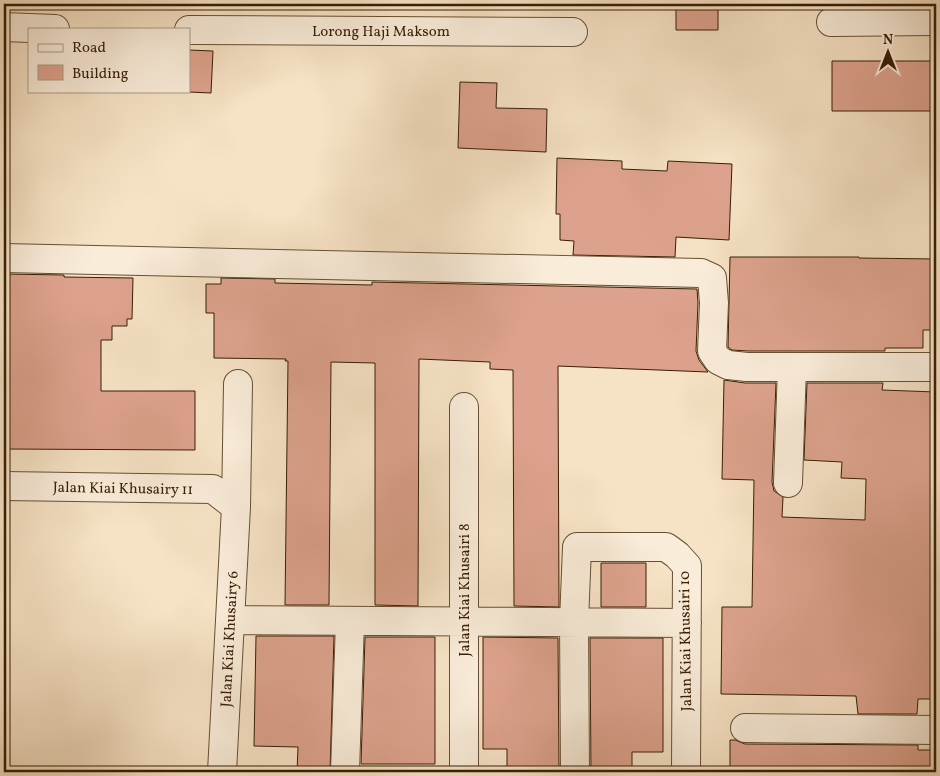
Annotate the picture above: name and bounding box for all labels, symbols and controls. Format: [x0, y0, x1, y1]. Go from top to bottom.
street label: Lorong Haji Maksom [312, 22, 450, 43]
legend [28, 28, 190, 92]
north arrow [862, 28, 912, 78]
text: N [883, 31, 893, 50]
text: Road [72, 38, 106, 59]
text: Building [72, 64, 129, 85]
street label: Jalan Kiai Khusairy 11 [53, 478, 193, 501]
street label: Jalan Kiai Khusairi 8 [455, 523, 476, 657]
street label: Jalan Kiai Khusairy 6 [216, 570, 245, 708]
street label: Jalan Kiai Khusairi 10 [675, 570, 698, 711]

